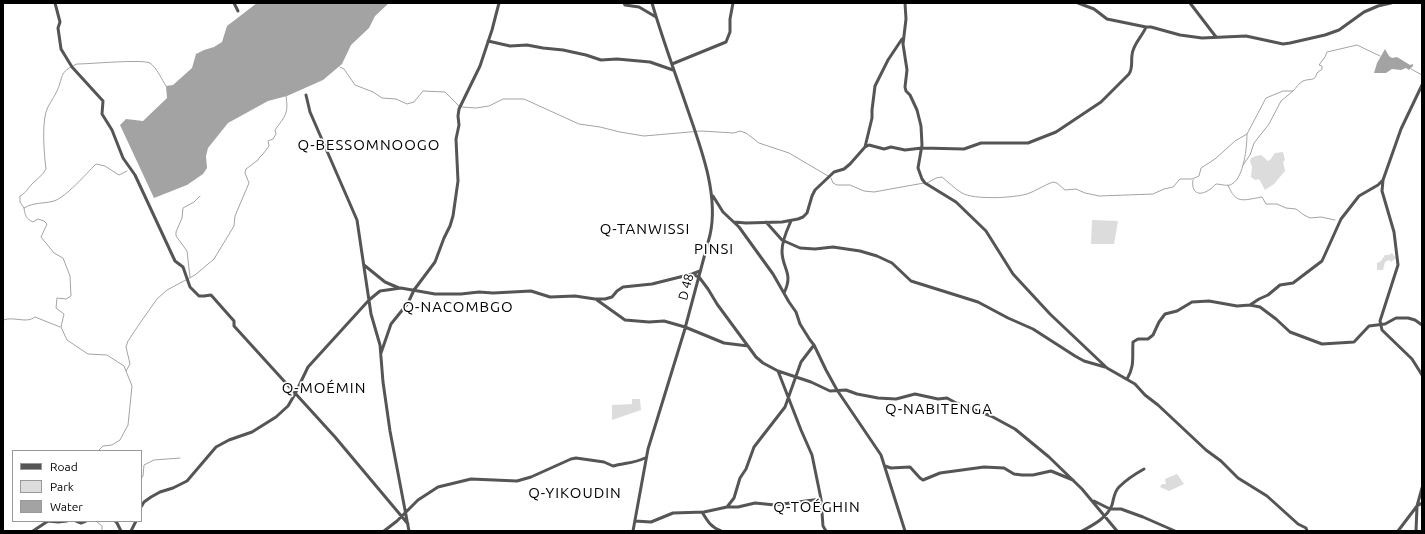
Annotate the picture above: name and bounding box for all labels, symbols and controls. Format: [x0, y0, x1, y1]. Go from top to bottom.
district label: Q-BESSOMNOOGO [298, 136, 440, 154]
district label: Q-TANWISSI [600, 220, 690, 238]
district label: PINSI [694, 240, 734, 258]
street label: D 48 [675, 272, 697, 302]
district label: Q-NACOMBGO [402, 298, 514, 316]
district label: Q-MOÉMIN [282, 379, 366, 397]
district label: Q-NABITENGA [885, 400, 993, 418]
legend [12, 450, 142, 522]
text: Road [50, 460, 78, 473]
text: Park [50, 480, 74, 493]
district label: Q-YIKOUDIN [528, 484, 622, 502]
district label: Q-TOÉGHIN [773, 498, 861, 516]
text: Water [50, 500, 83, 513]

